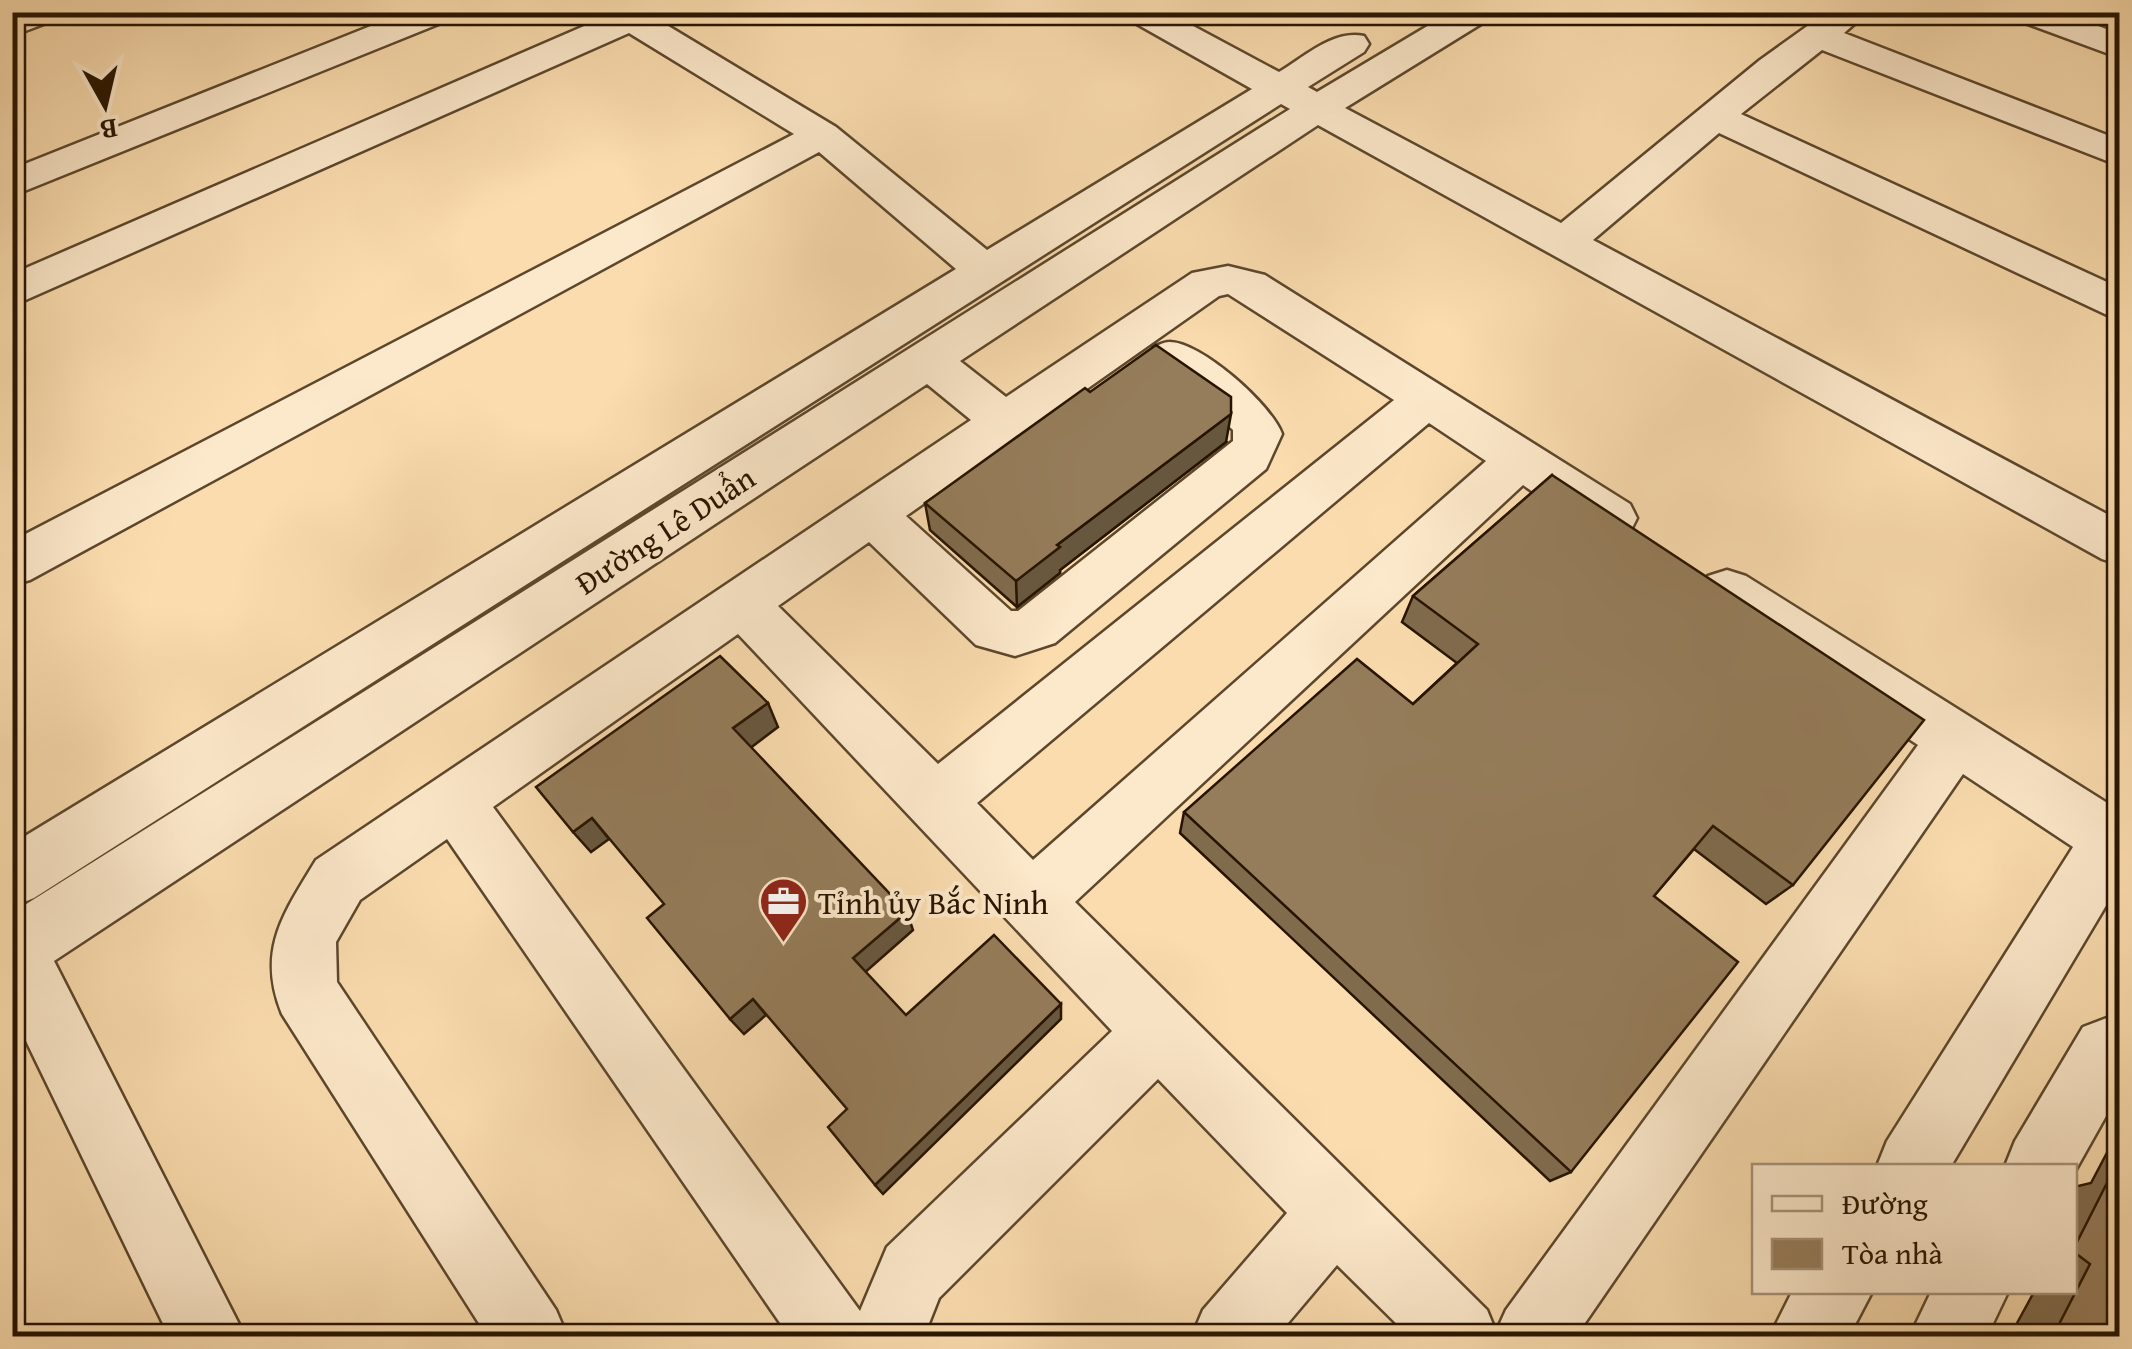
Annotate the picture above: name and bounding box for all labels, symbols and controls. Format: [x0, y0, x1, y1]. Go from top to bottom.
north arrow [55, 55, 155, 155]
text: B [97, 109, 120, 152]
street label: Đường Lê Duẩn [566, 454, 764, 606]
office icon: Tỉnh ủy Bắc Ninh [757, 876, 809, 944]
place label: Tỉnh ủy Bắc Ninh [818, 879, 1049, 926]
legend [1752, 1164, 2077, 1294]
text: Đường [1842, 1181, 1928, 1225]
text: Tòa nhà [1842, 1231, 1943, 1275]

